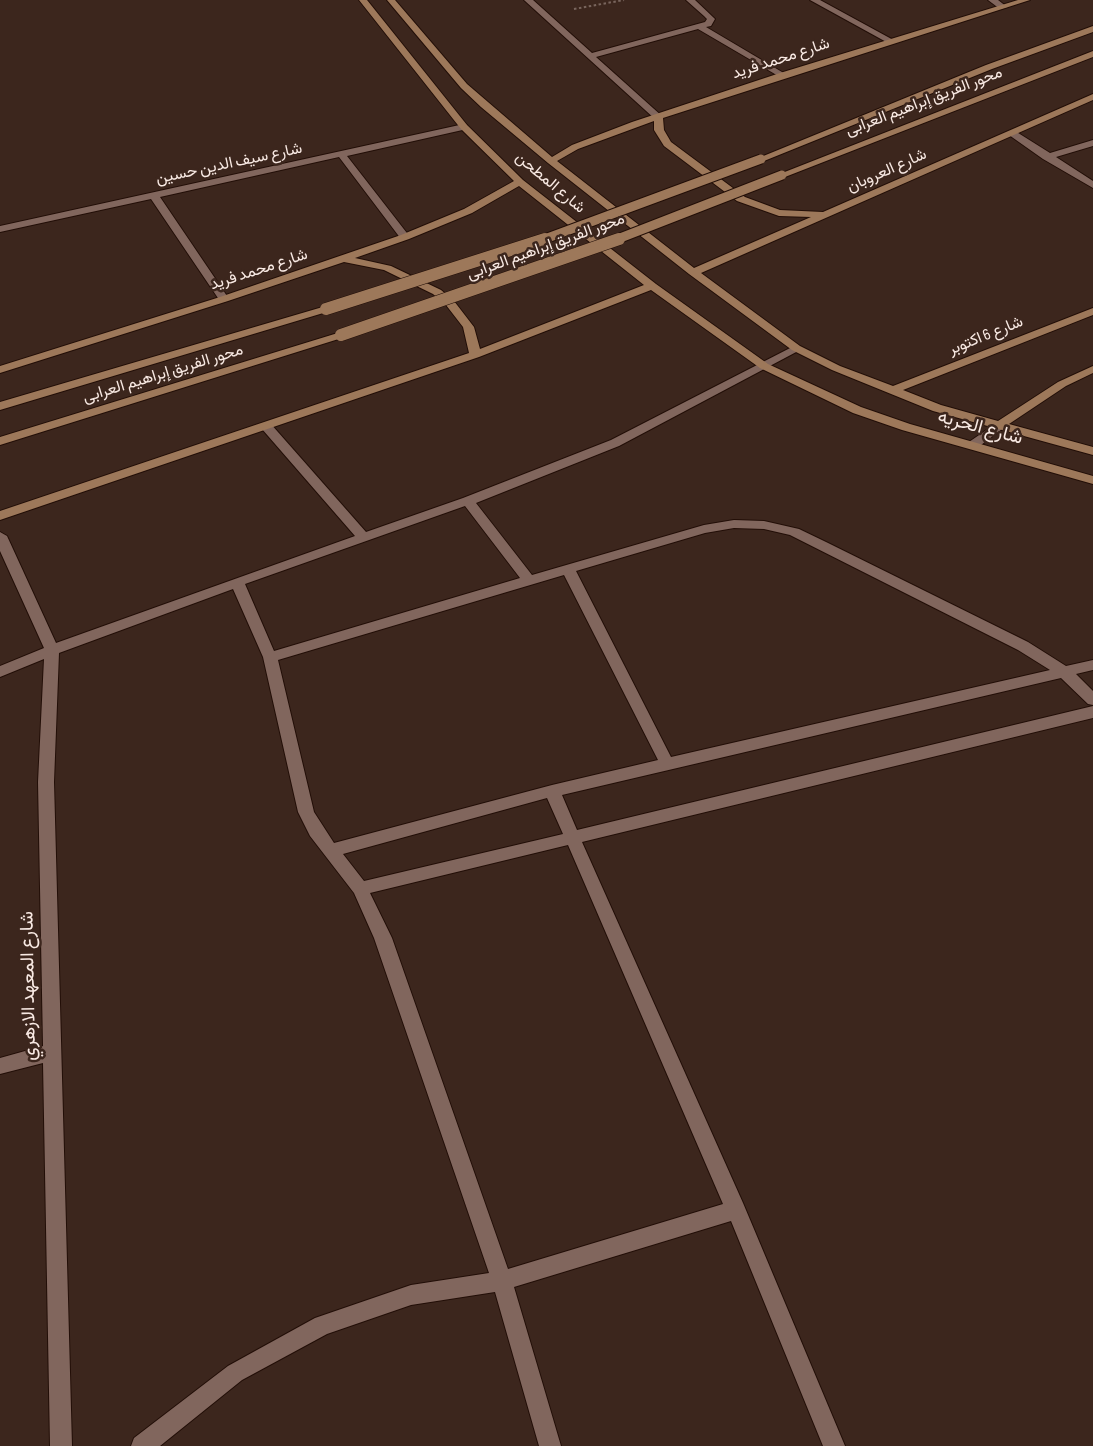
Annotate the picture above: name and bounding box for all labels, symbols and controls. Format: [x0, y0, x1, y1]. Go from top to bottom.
street label: شارع محمد فريد [730, 34, 832, 84]
street label: محور الفريق إبراهيم العرابى [843, 63, 1005, 141]
street label: شارع سيف الدين حسين [154, 139, 304, 189]
street label: شارع العروبان [844, 145, 930, 197]
street label: شارع المطحن [511, 148, 589, 218]
street label: محور الفريق إبراهيم العرابى [464, 209, 628, 285]
street label: شارع محمد فريد [208, 245, 310, 295]
street label: شارع 6 اكتوبر [946, 312, 1026, 360]
street label: محور الفريق إبراهيم العرابى [81, 340, 245, 408]
street label: شارع الحريه [935, 406, 1025, 450]
street label: شارع المعهد الازهري [16, 911, 42, 1061]

